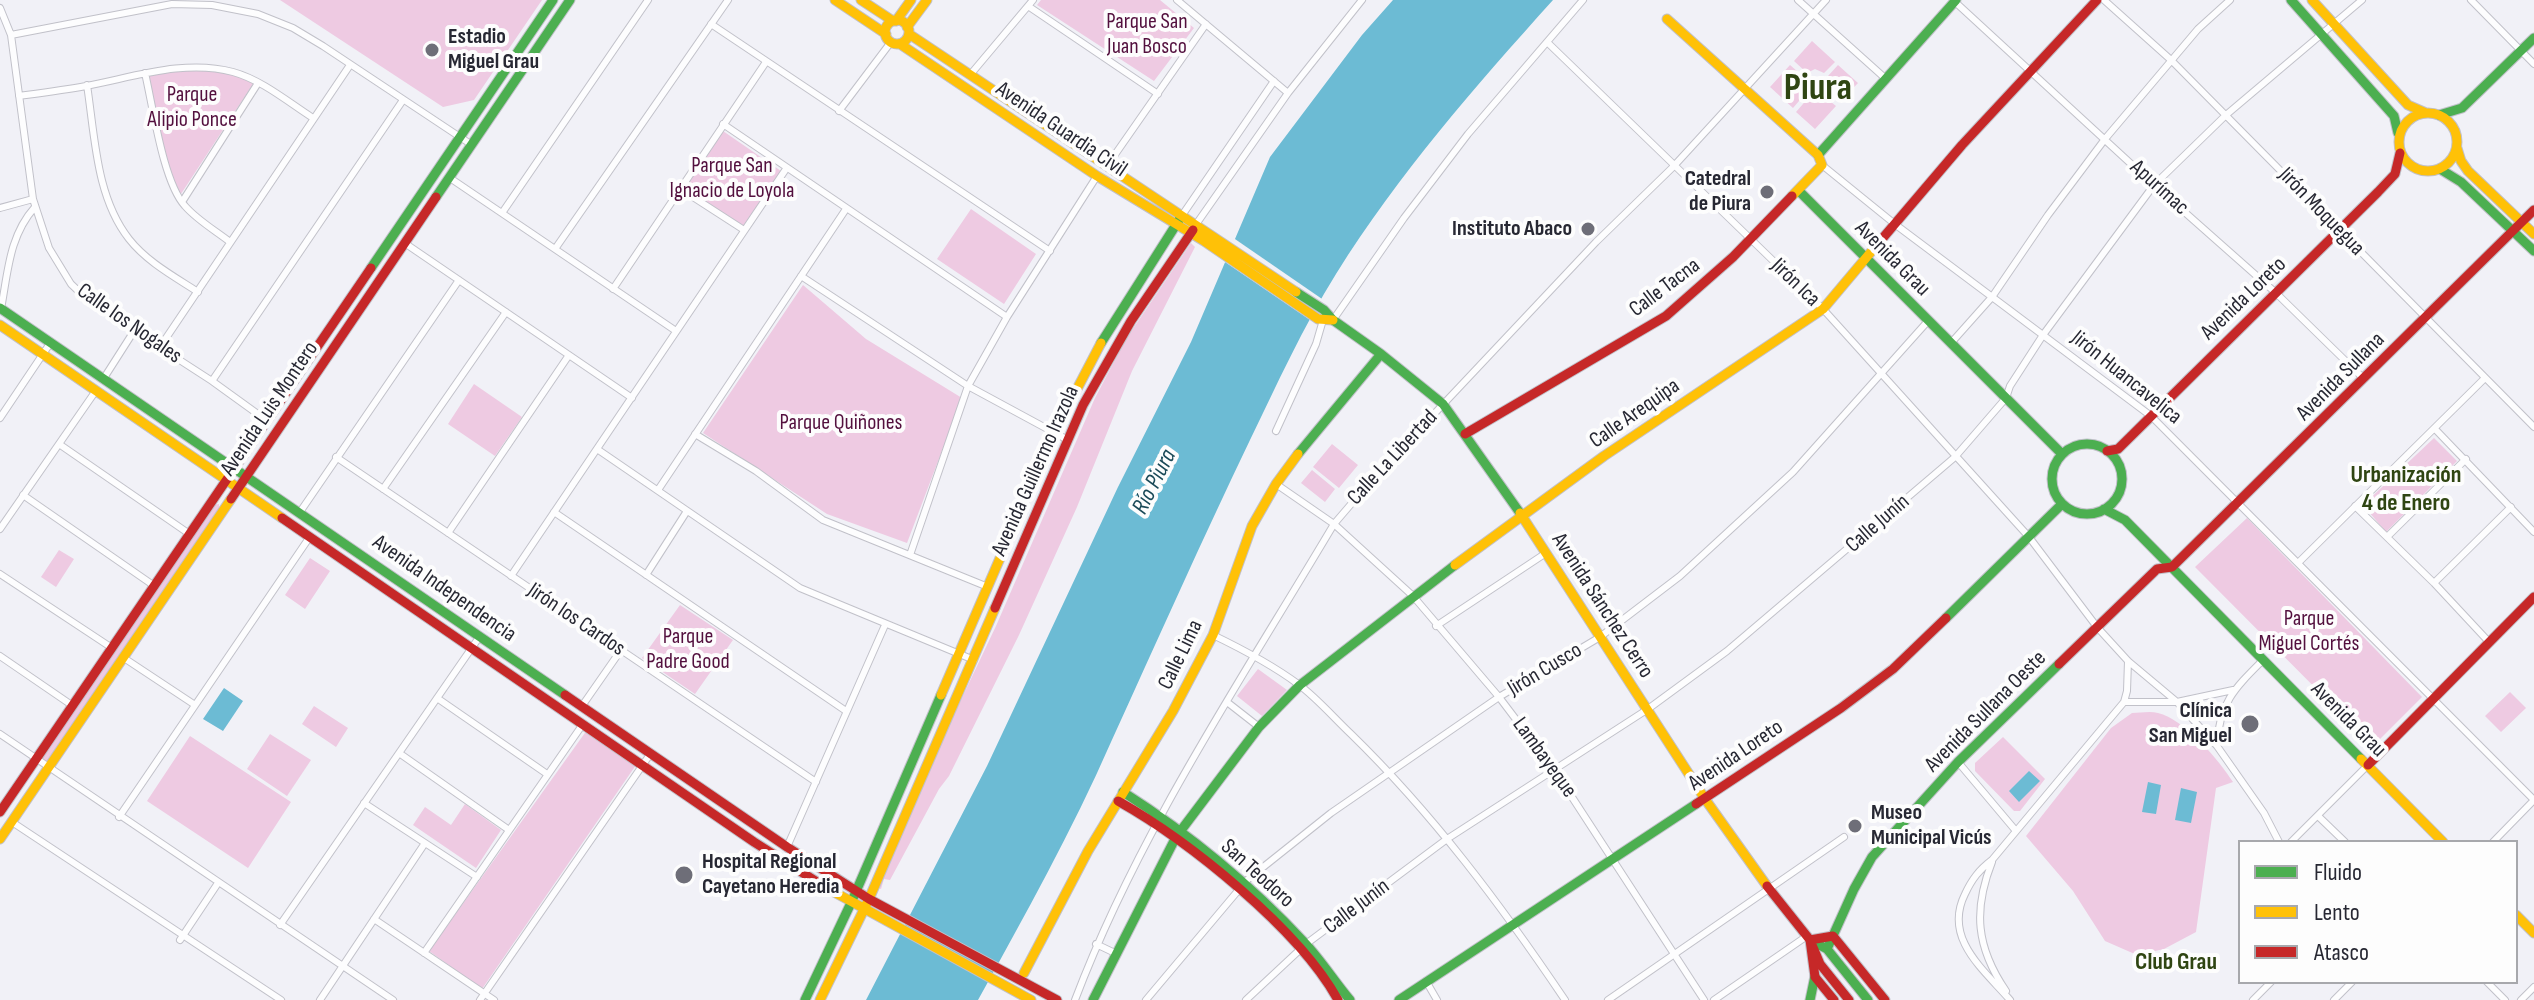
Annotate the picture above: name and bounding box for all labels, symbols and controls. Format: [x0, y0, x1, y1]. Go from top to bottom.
park label: Parque San Juan Bosco [1106, 9, 1188, 60]
place label: Estadio Miguel Grau [448, 24, 539, 76]
marker: Estadio Miguel Grau [423, 41, 441, 59]
district label: Piura [1784, 66, 1852, 112]
street label: Avenida Guardia Civil [990, 76, 1132, 184]
park label: Parque Alipio Ponce [147, 82, 237, 134]
park label: Parque San Ignacio de Loyola [669, 153, 795, 204]
street label: Apurímac [2124, 155, 2194, 221]
street label: Jirón Moquegua [2272, 162, 2370, 262]
place label: Catedral de Piura [1685, 166, 1751, 218]
marker: Catedral de Piura [1758, 183, 1776, 201]
place label: Instituto Abaco [1452, 216, 1572, 242]
street label: Avenida Grau [1849, 216, 1935, 302]
marker: Instituto Abaco [1579, 220, 1597, 238]
street label: Avenida Loreto [2196, 252, 2292, 346]
street label: Calle Tacna [1624, 253, 1706, 323]
street label: Jirón Ica [1765, 253, 1825, 313]
street label: Calle los Nogales [71, 278, 187, 370]
street label: Jirón Huancavelica [2065, 325, 2187, 431]
street label: Avenida Sullana [2291, 327, 2391, 427]
street label: Avenida Luis Montero [215, 337, 325, 481]
street label: Calle Arequipa [1585, 373, 1685, 455]
street label: Avenida Guillermo Irazola [987, 382, 1085, 560]
street label: Calle La Libertad [1342, 405, 1444, 511]
park label: Parque Quiñones [780, 410, 902, 436]
water label: Río Piura [1127, 445, 1183, 519]
district label: Urbanización 4 de Enero [2351, 462, 2461, 518]
street label: Calle Junín [1841, 489, 1915, 559]
street label: Avenida Sánchez Cerro [1545, 529, 1659, 683]
street label: Avenida Independencia [367, 530, 521, 648]
street label: Jirón los Cardos [522, 578, 630, 662]
park label: Parque Miguel Cortés [2258, 606, 2360, 658]
street label: Calle Lima [1153, 616, 1209, 694]
park label: Parque Padre Good [646, 624, 730, 676]
street label: Jirón Cusco [1503, 638, 1587, 702]
street label: Avenida Sullana Oeste [1920, 646, 2052, 778]
street label: Avenida Grau [2305, 677, 2391, 763]
place label: Clínica San Miguel [2149, 698, 2232, 750]
street label: Lambayeque [1506, 713, 1582, 803]
marker: Clínica San Miguel [2239, 713, 2261, 735]
street label: Avenida Loreto [1684, 715, 1788, 797]
place label: Museo Municipal Vicús [1871, 800, 1992, 852]
marker: Museo Municipal Vicús [1846, 817, 1864, 835]
street label: San Teodoro [1215, 834, 1299, 914]
legend [2238, 840, 2518, 984]
place label: Hospital Regional Cayetano Heredia [702, 849, 839, 900]
text: Fluido [2314, 858, 2362, 887]
marker: Hospital Regional Cayetano Heredia [673, 864, 695, 886]
street label: Calle Junín [1319, 874, 1395, 940]
text: Lento [2314, 898, 2360, 927]
text: Atasco [2314, 938, 2369, 967]
district label: Club Grau [2135, 949, 2217, 977]

